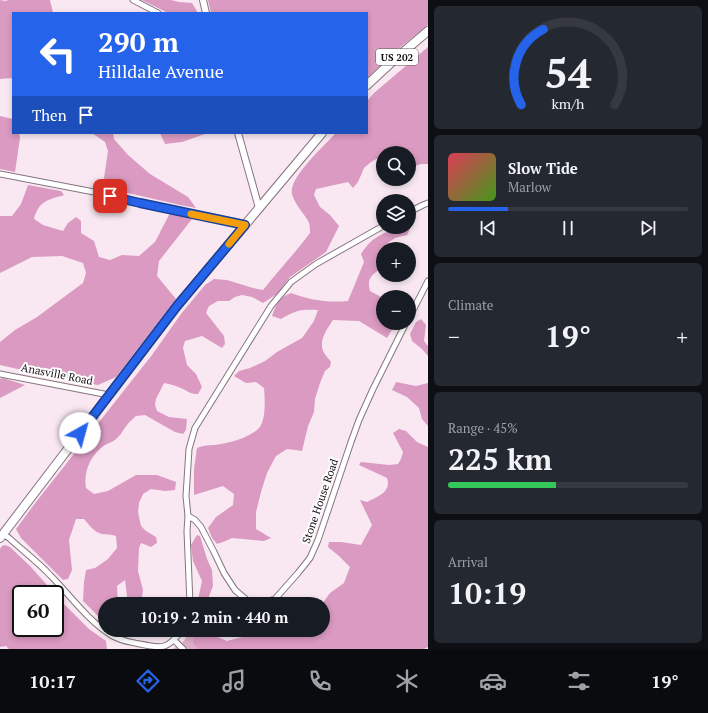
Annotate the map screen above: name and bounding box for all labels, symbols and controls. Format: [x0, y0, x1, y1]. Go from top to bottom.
text: 290 m [98, 23, 179, 60]
icon: left [32, 28, 84, 80]
text: 54 [544, 45, 592, 100]
road number: US 202 [376, 49, 418, 65]
text: Hilldale Avenue [98, 59, 224, 83]
text: km/h [552, 94, 585, 113]
icon: arrive [75, 104, 97, 126]
text: Then [32, 105, 67, 125]
map controls [376, 146, 416, 330]
button: search [376, 146, 416, 186]
text: Slow Tide [508, 158, 578, 178]
text: Marlow [508, 178, 551, 196]
pin [93, 179, 127, 213]
icon: arrive [99, 185, 121, 207]
button: layers [376, 194, 416, 234]
icon: previous [477, 217, 499, 239]
icon: pause [557, 217, 579, 239]
icon: next [637, 217, 659, 239]
button: + [376, 242, 416, 282]
button: − [376, 290, 416, 330]
text: Climate [448, 296, 493, 314]
text: 19° [545, 316, 591, 356]
text: − [448, 322, 460, 351]
text: + [676, 322, 688, 351]
street label: Anasville Road [20, 360, 94, 388]
position arrow [59, 412, 101, 454]
text: Range · 45% [448, 419, 518, 437]
text: 225 km [448, 439, 552, 479]
street label: Stone House Road [299, 457, 341, 545]
text: Arrival [448, 553, 488, 571]
text: 10:19 [448, 573, 526, 613]
speed limit sign: 60 [12, 585, 64, 637]
text: 10:19 · 2 min · 440 m [140, 607, 288, 627]
icon: directions [134, 667, 162, 695]
icon: music [220, 667, 248, 695]
icon: phone [306, 667, 334, 695]
icon: climate [393, 667, 421, 695]
icon: car [479, 667, 507, 695]
icon: filters [565, 667, 593, 695]
text: 10:17 [29, 669, 76, 693]
text: 19° [651, 669, 679, 693]

